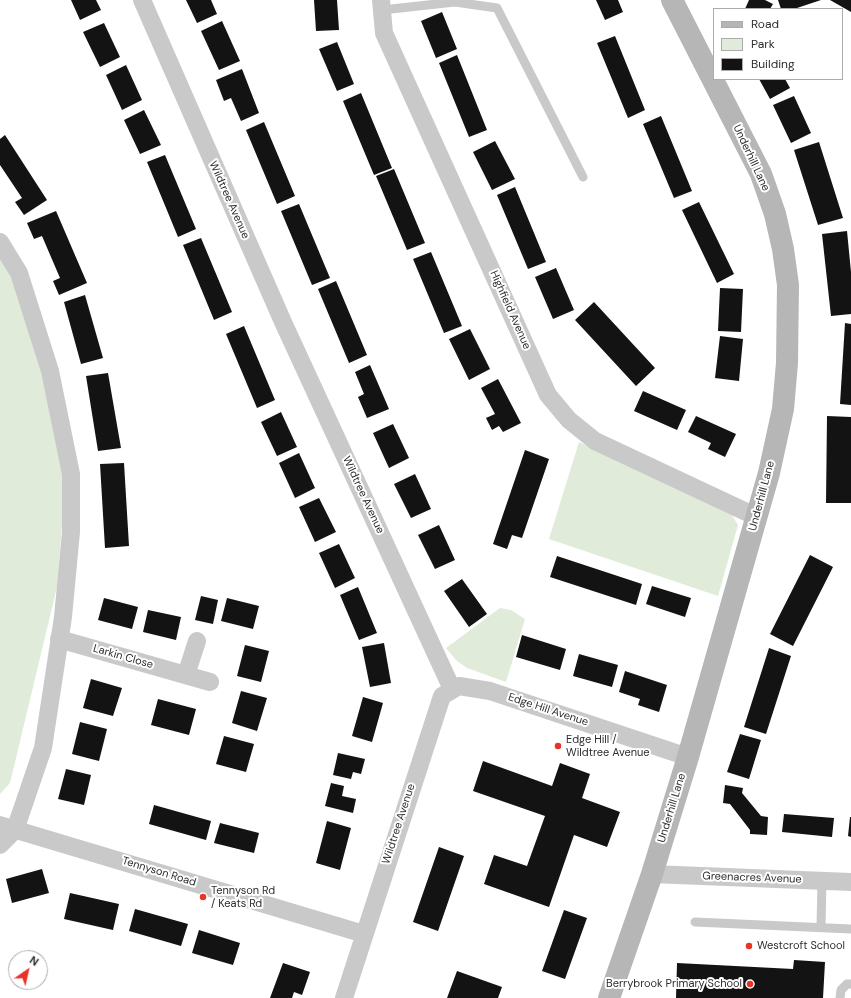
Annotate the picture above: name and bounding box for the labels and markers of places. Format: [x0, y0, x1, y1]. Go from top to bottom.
place label: Edge Hill / Wildtree Avenue [566, 733, 650, 759]
marker: Edge Hill / Wildtree Avenue [553, 741, 563, 751]
place label: Tennyson Rd / Keats Rd [211, 884, 275, 910]
marker: Tennyson Rd / Keats Rd [198, 892, 208, 902]
place label: Westcroft School [757, 939, 845, 953]
marker: Westcroft School [744, 941, 754, 951]
place label: Berrybrook Primary School [606, 977, 742, 991]
marker: Berrybrook Primary School [745, 979, 755, 989]

